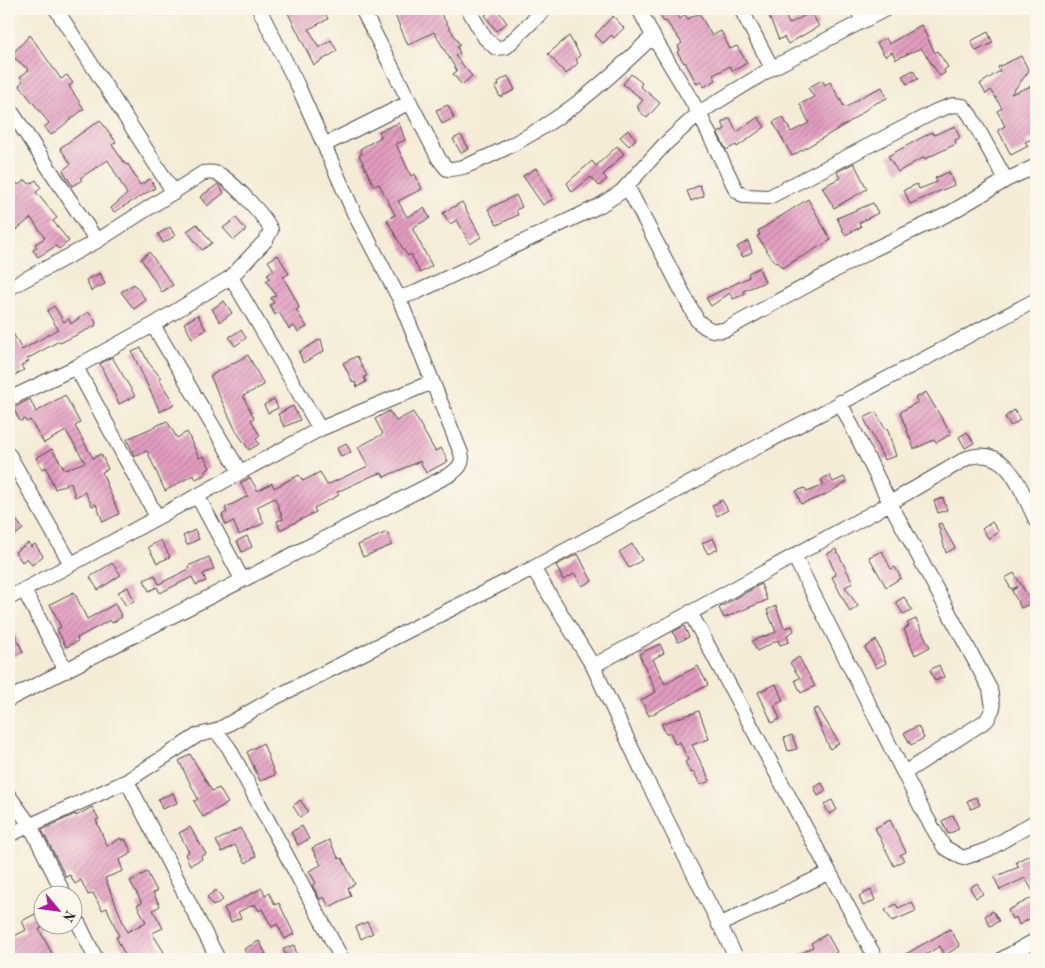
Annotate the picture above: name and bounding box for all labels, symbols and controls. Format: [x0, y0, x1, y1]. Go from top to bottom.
north arrow [32, 886, 82, 936]
text: N [60, 908, 77, 924]

